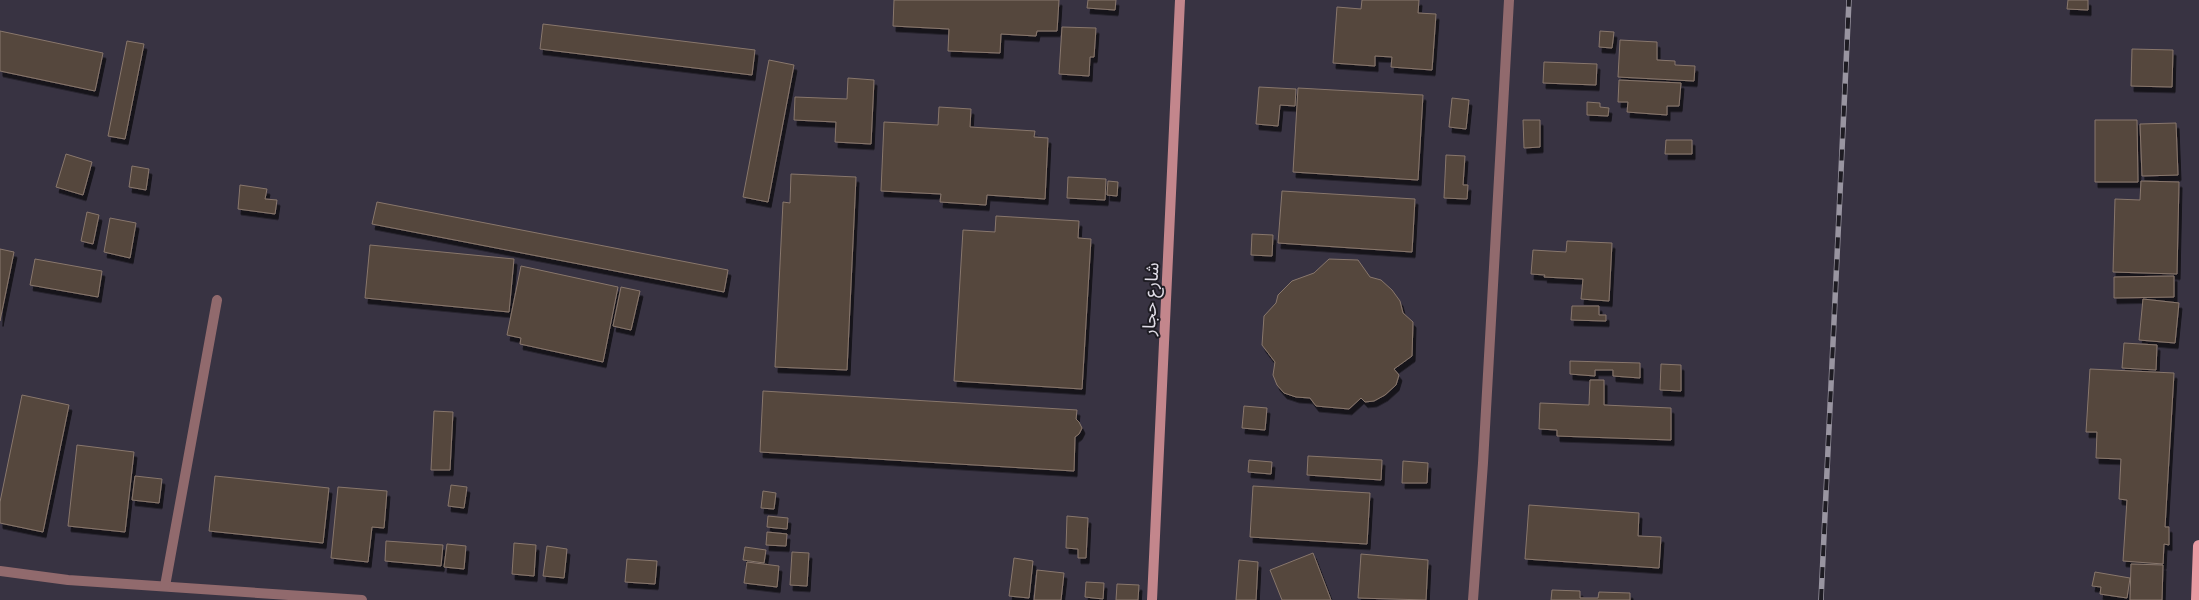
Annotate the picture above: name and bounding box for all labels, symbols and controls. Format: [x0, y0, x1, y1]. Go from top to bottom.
street label: شارع حجار [1137, 262, 1166, 337]

